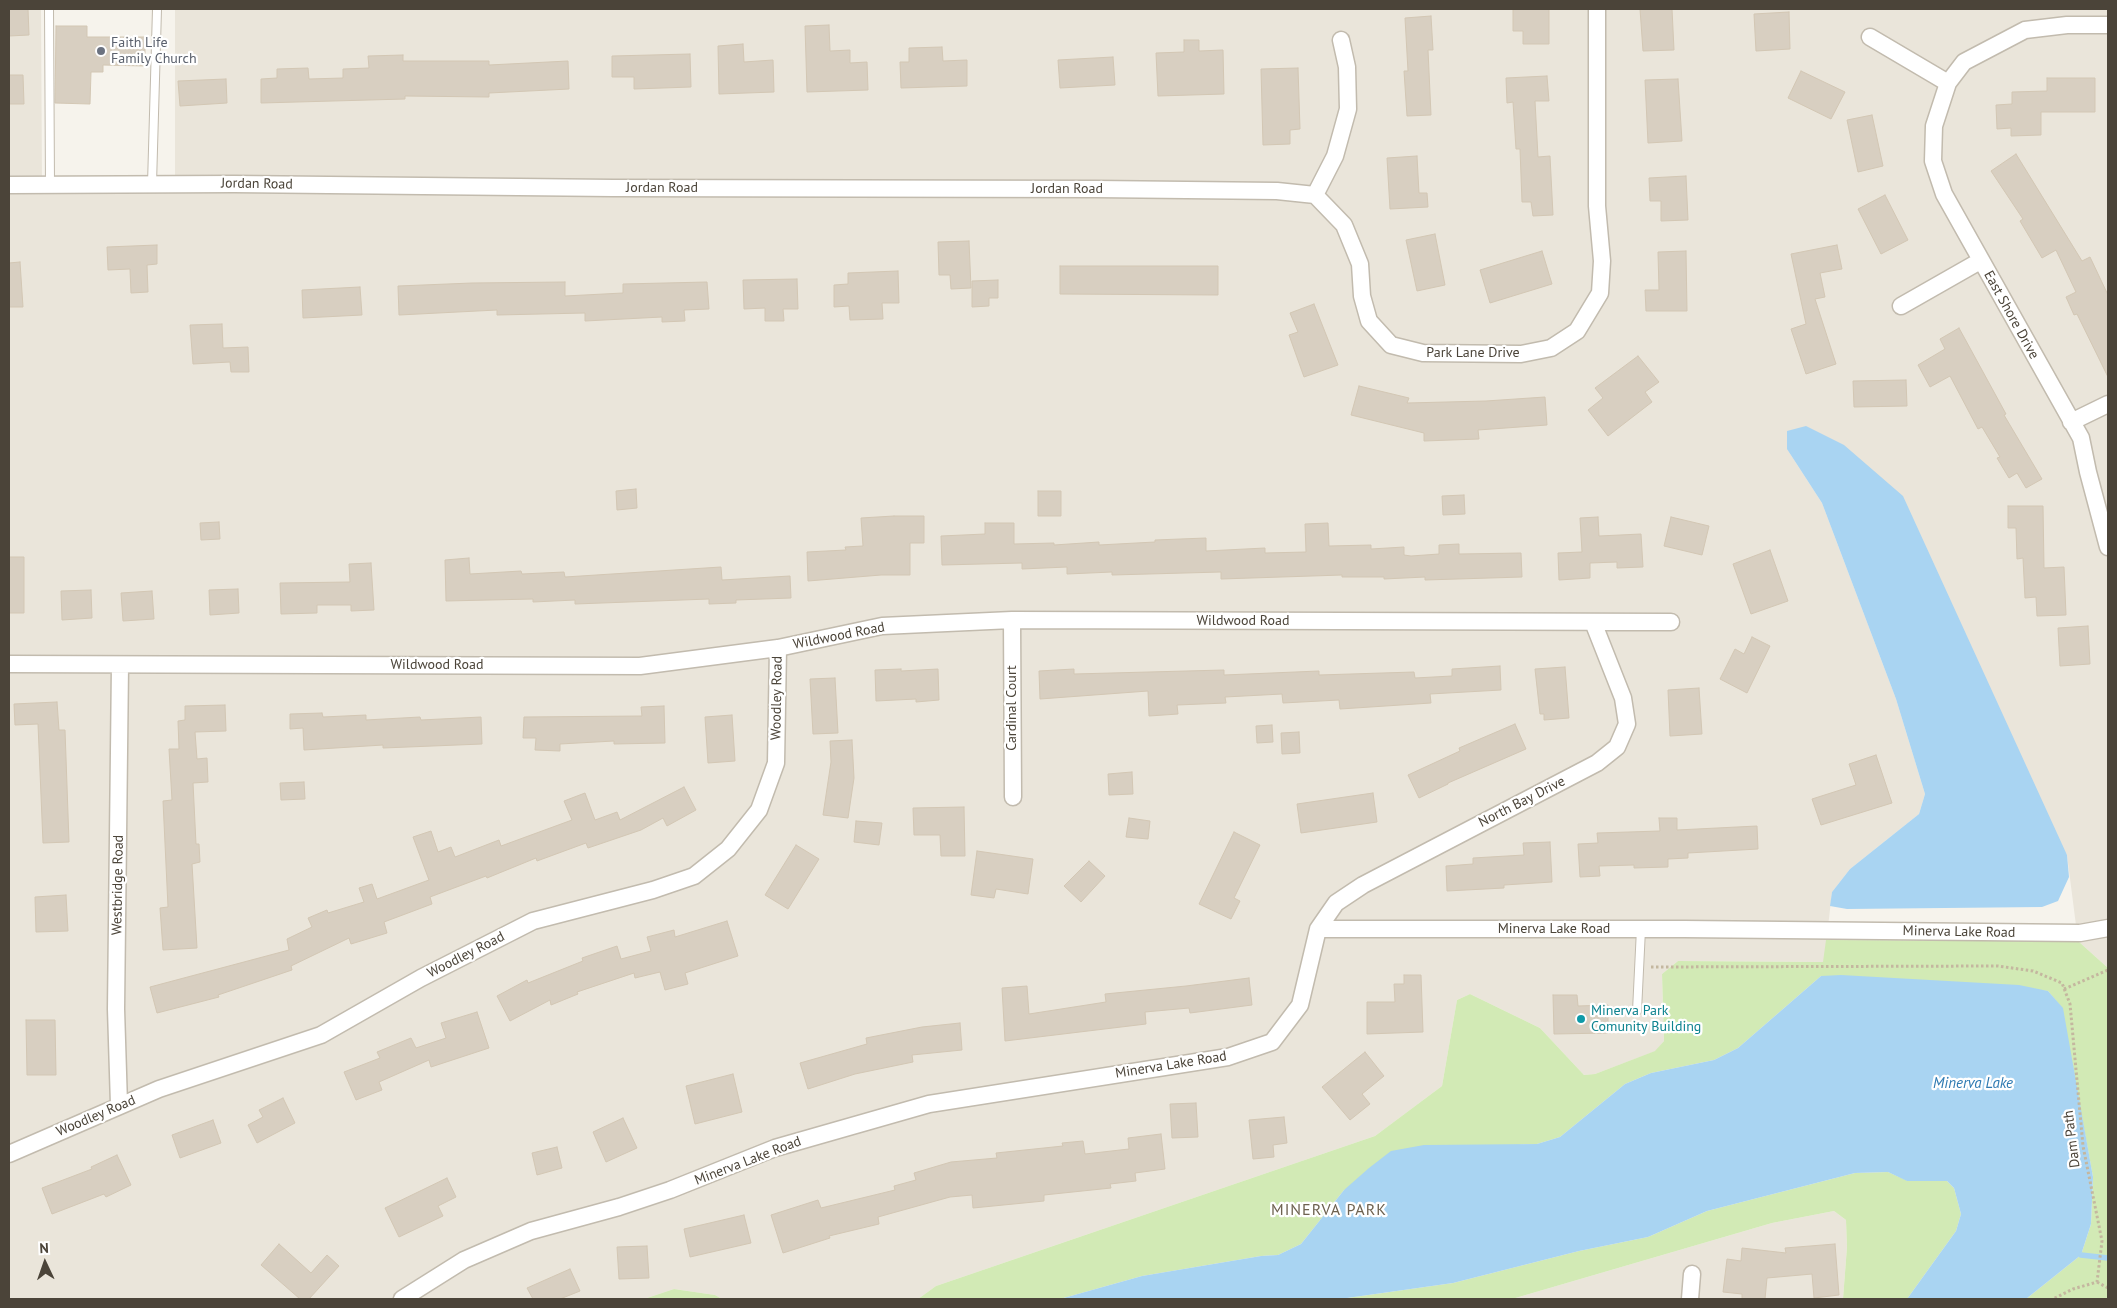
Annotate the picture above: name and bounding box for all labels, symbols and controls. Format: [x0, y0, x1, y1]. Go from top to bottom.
place label: Faith Life Family Church [111, 35, 197, 68]
marker: Faith Life Family Church [95, 45, 107, 57]
street label: Jordan Road [221, 175, 293, 193]
street label: Jordan Road [626, 180, 698, 196]
street label: Jordan Road [1031, 181, 1103, 197]
street label: East Shore Drive [1980, 268, 2042, 362]
street label: Park Lane Drive [1426, 345, 1520, 361]
street label: Wildwood Road [1196, 613, 1290, 629]
street label: Wildwood Road [792, 619, 886, 653]
street label: Woodley Road [768, 656, 786, 740]
street label: Wildwood Road [390, 657, 484, 673]
street label: Cardinal Court [1004, 665, 1020, 751]
street label: North Bay Drive [1476, 773, 1568, 831]
street label: Westbridge Road [109, 835, 127, 935]
street label: Minerva Lake Road [1498, 921, 1610, 937]
street label: Minerva Lake Road [1903, 923, 2015, 941]
street label: Woodley Road [425, 928, 507, 982]
place label: Minerva Park Comunity Building [1591, 1003, 1701, 1036]
marker: Minerva Park Comunity Building [1575, 1013, 1587, 1025]
street label: Minerva Lake Road [1114, 1048, 1228, 1082]
water label: Minerva Lake [1933, 1075, 2013, 1093]
street label: Woodley Road [54, 1092, 138, 1140]
street label: Dam Path [2060, 1109, 2084, 1169]
street label: Minerva Lake Road [692, 1133, 804, 1189]
district label: MINERVA PARK [1270, 1200, 1388, 1220]
north arrow [20, 1238, 70, 1288]
text: N [39, 1239, 49, 1257]

